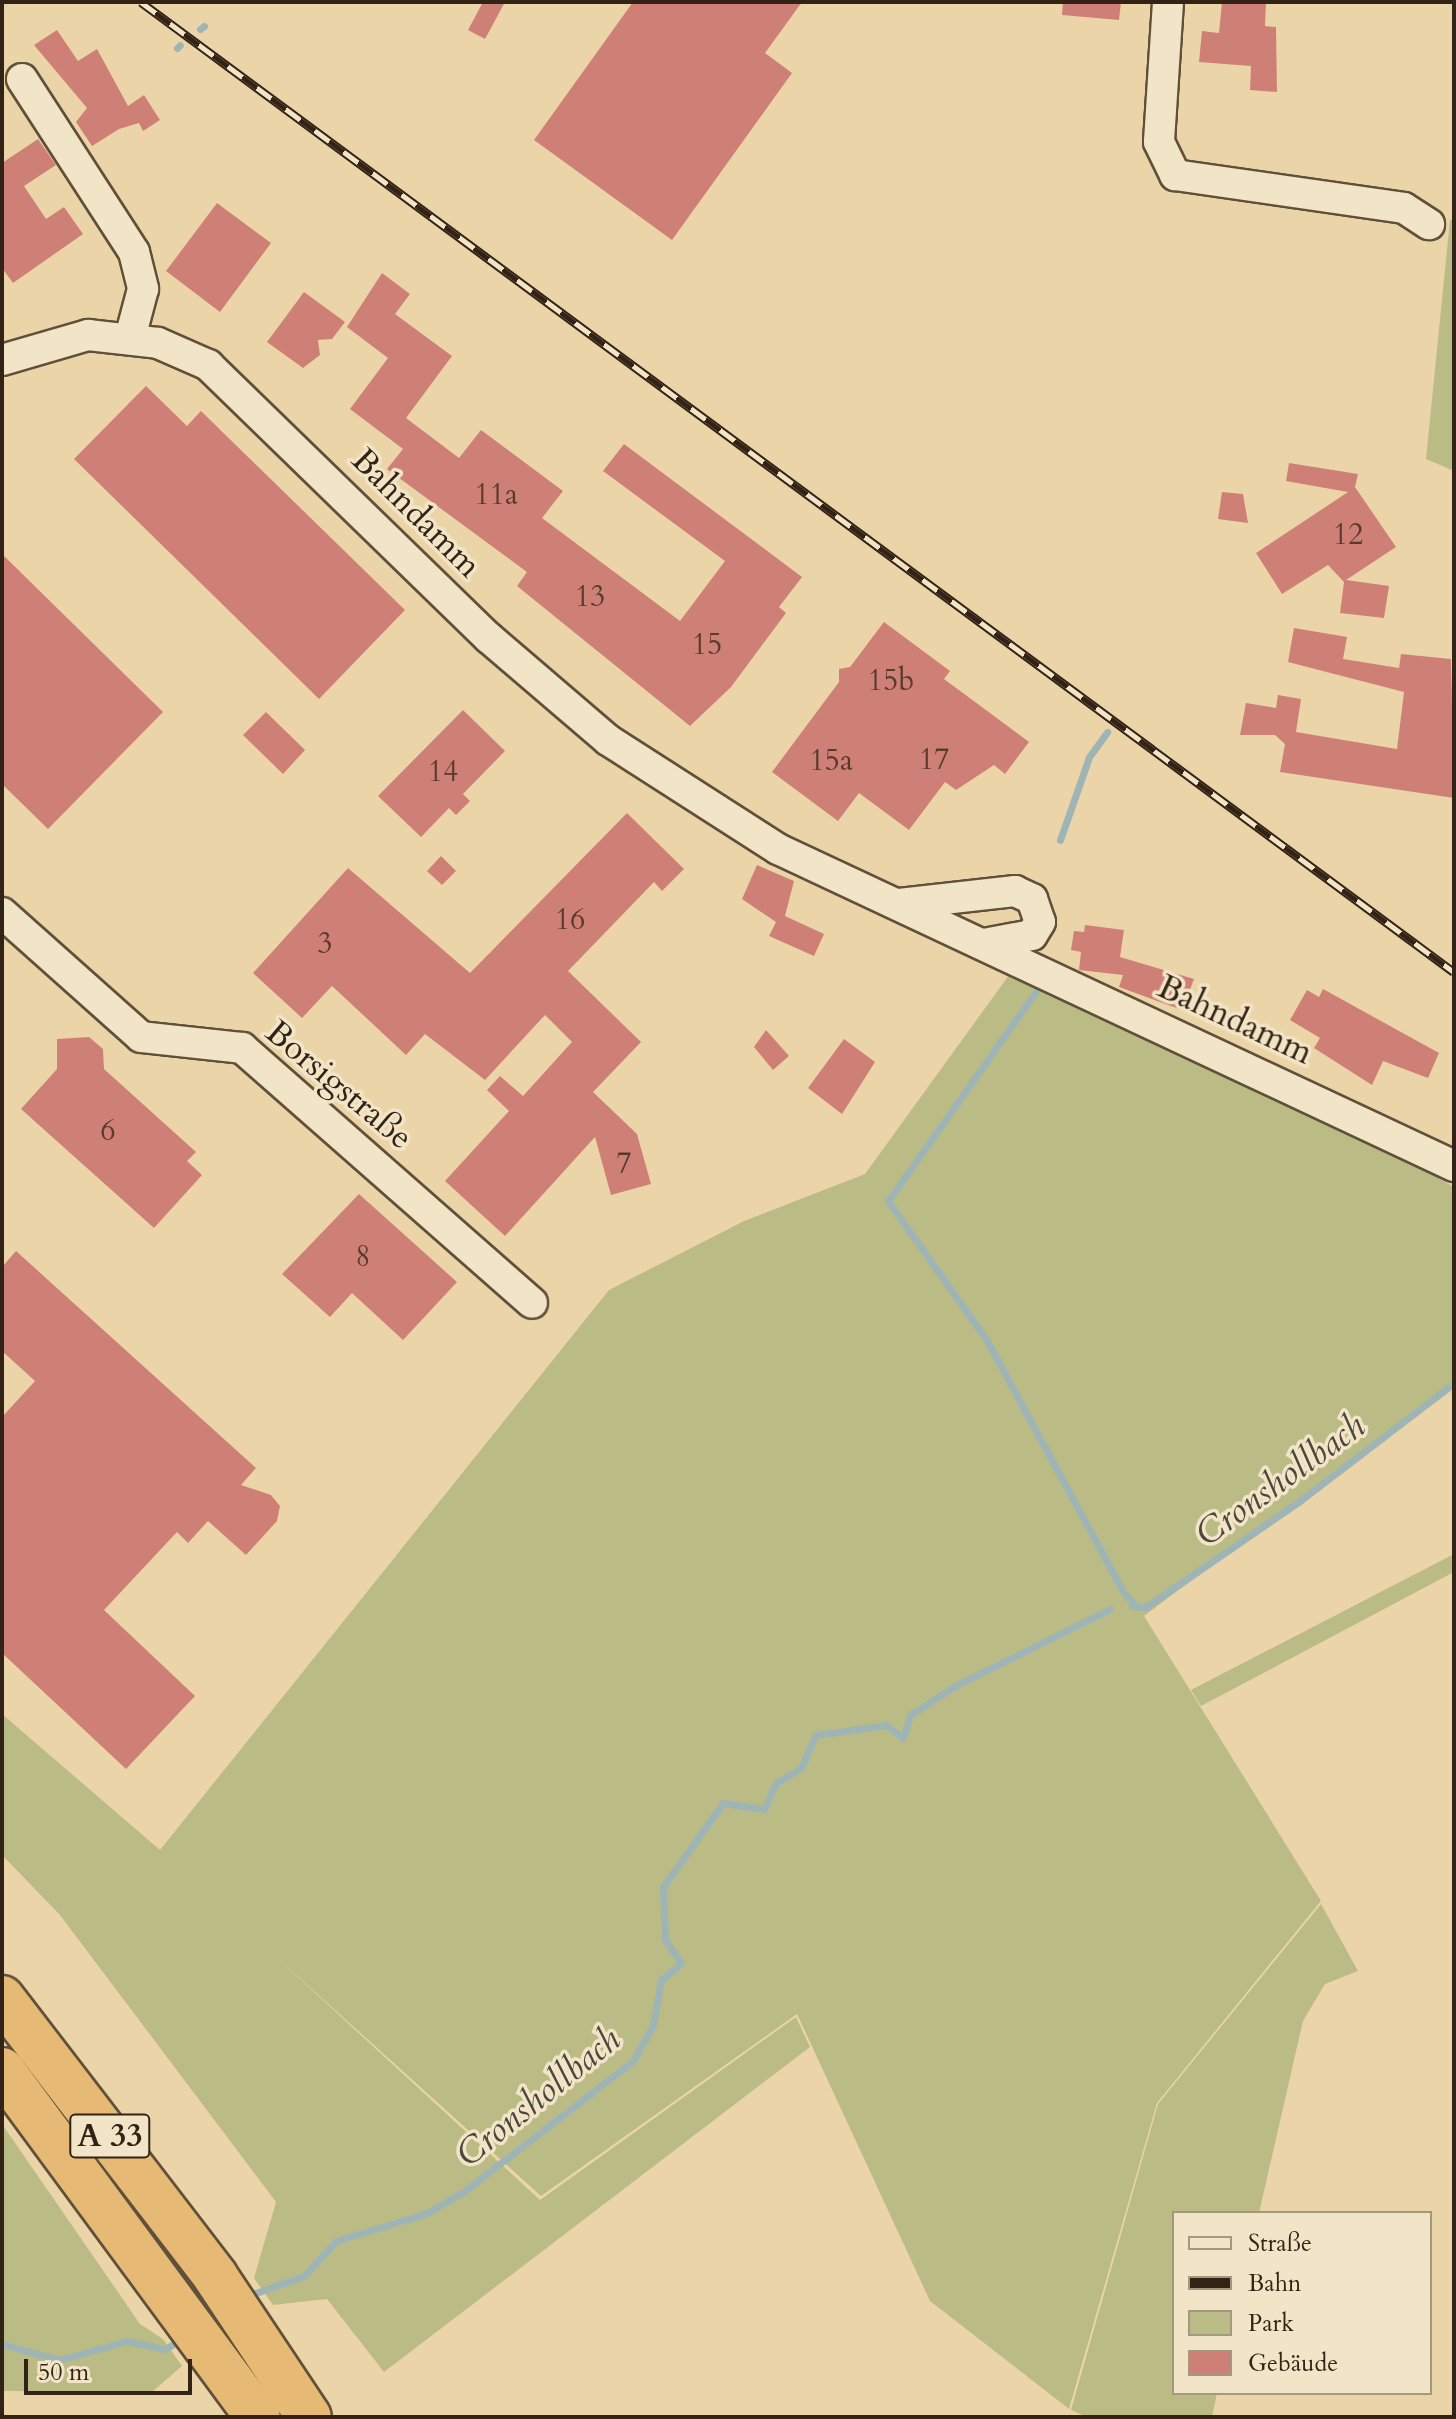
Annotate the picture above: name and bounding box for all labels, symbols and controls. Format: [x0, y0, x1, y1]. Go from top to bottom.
street label: Bahndamm [343, 440, 489, 586]
house number: 11a [474, 477, 518, 513]
house number: 12 [1333, 517, 1363, 553]
house number: 13 [575, 579, 605, 615]
house number: 15 [692, 627, 722, 663]
house number: 15b [868, 663, 914, 699]
house number: 17 [919, 742, 949, 778]
house number: 15a [809, 743, 853, 779]
house number: 14 [428, 754, 458, 790]
house number: 16 [555, 902, 585, 938]
house number: 3 [317, 926, 333, 962]
street label: Bahndamm [1151, 966, 1319, 1074]
street label: Borsigstraße [257, 1012, 421, 1158]
house number: 6 [100, 1113, 116, 1149]
house number: 7 [616, 1146, 632, 1182]
house number: 8 [355, 1239, 371, 1275]
water label: Cronshollbach [1187, 1404, 1373, 1556]
water label: Cronshollbach [447, 2018, 629, 2176]
road number: A 33 [68, 2108, 152, 2164]
legend [1172, 2211, 1432, 2395]
text: Straße [1248, 2227, 1312, 2260]
text: Bahn [1248, 2267, 1302, 2300]
text: Park [1248, 2307, 1294, 2340]
scale bar [28, 2343, 196, 2393]
text: Gebäude [1248, 2347, 1338, 2380]
text: 50 m [38, 2356, 89, 2389]

